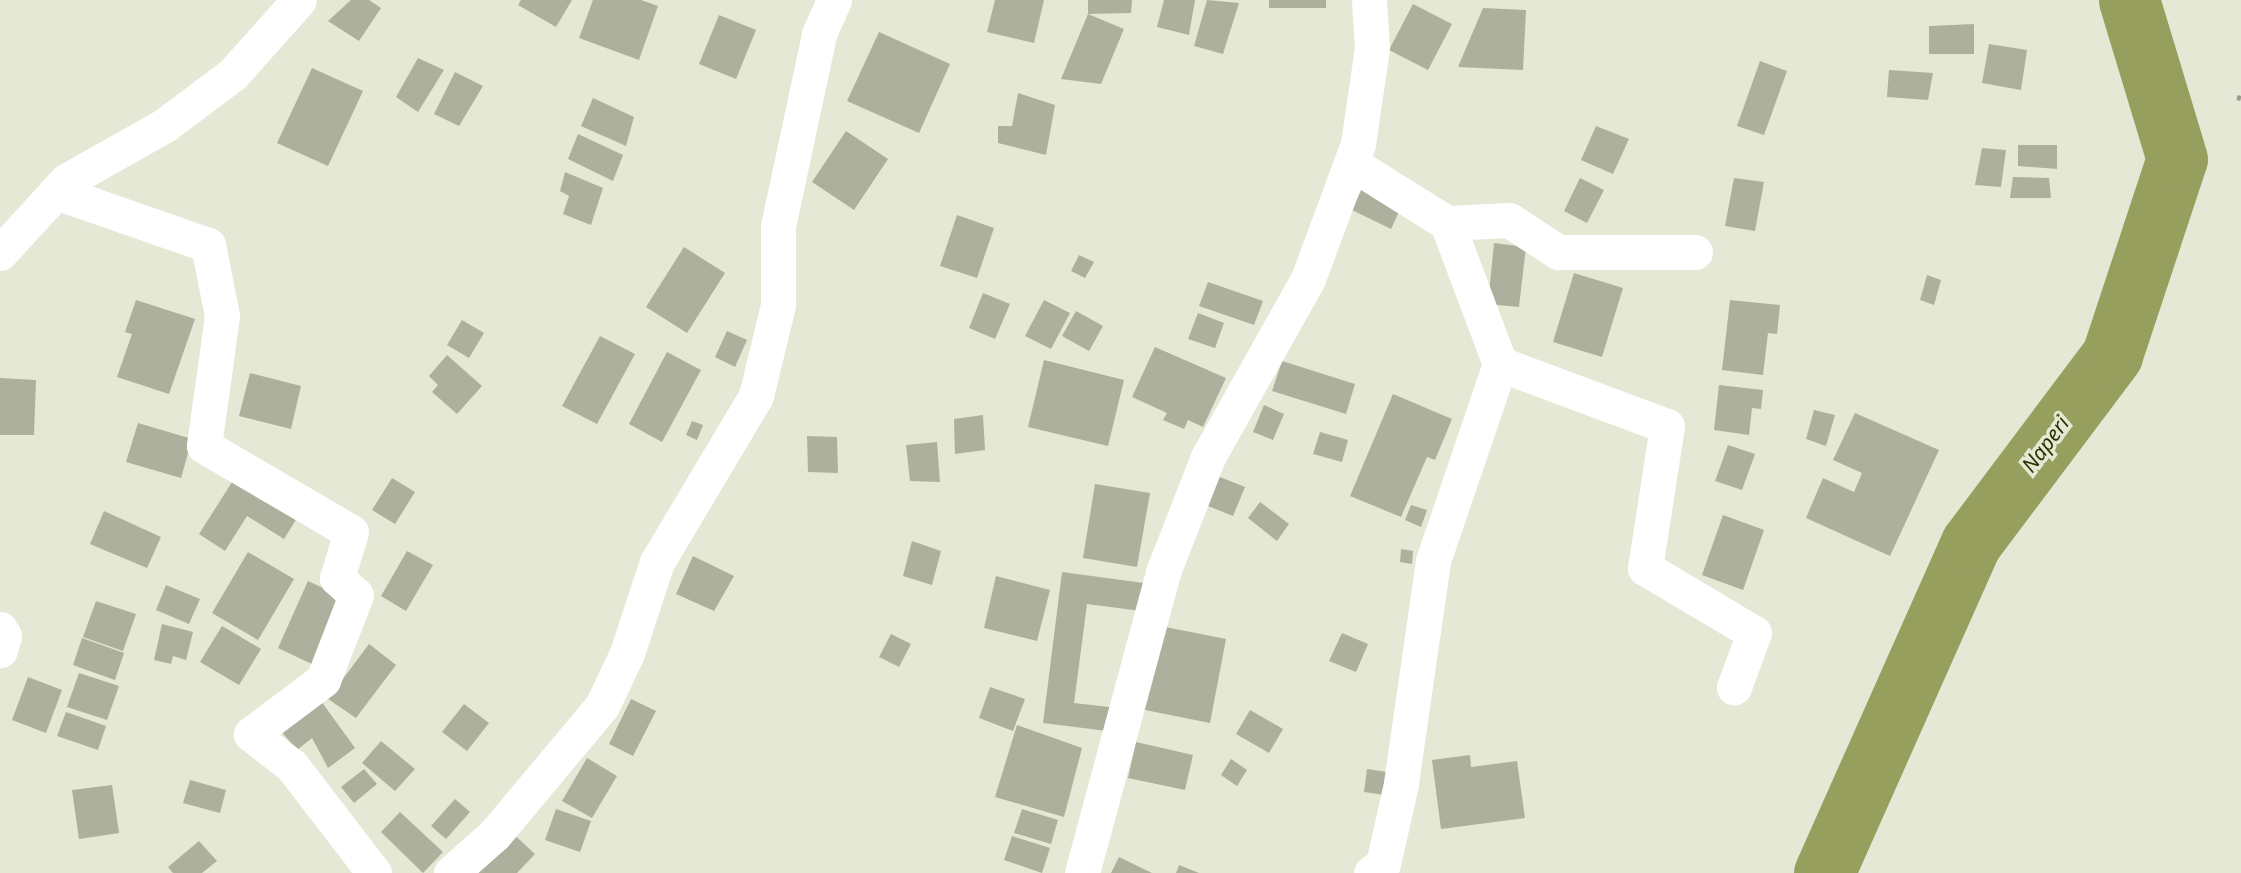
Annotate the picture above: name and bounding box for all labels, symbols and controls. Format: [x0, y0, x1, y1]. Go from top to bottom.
water label: Naperi [2016, 411, 2074, 477]

